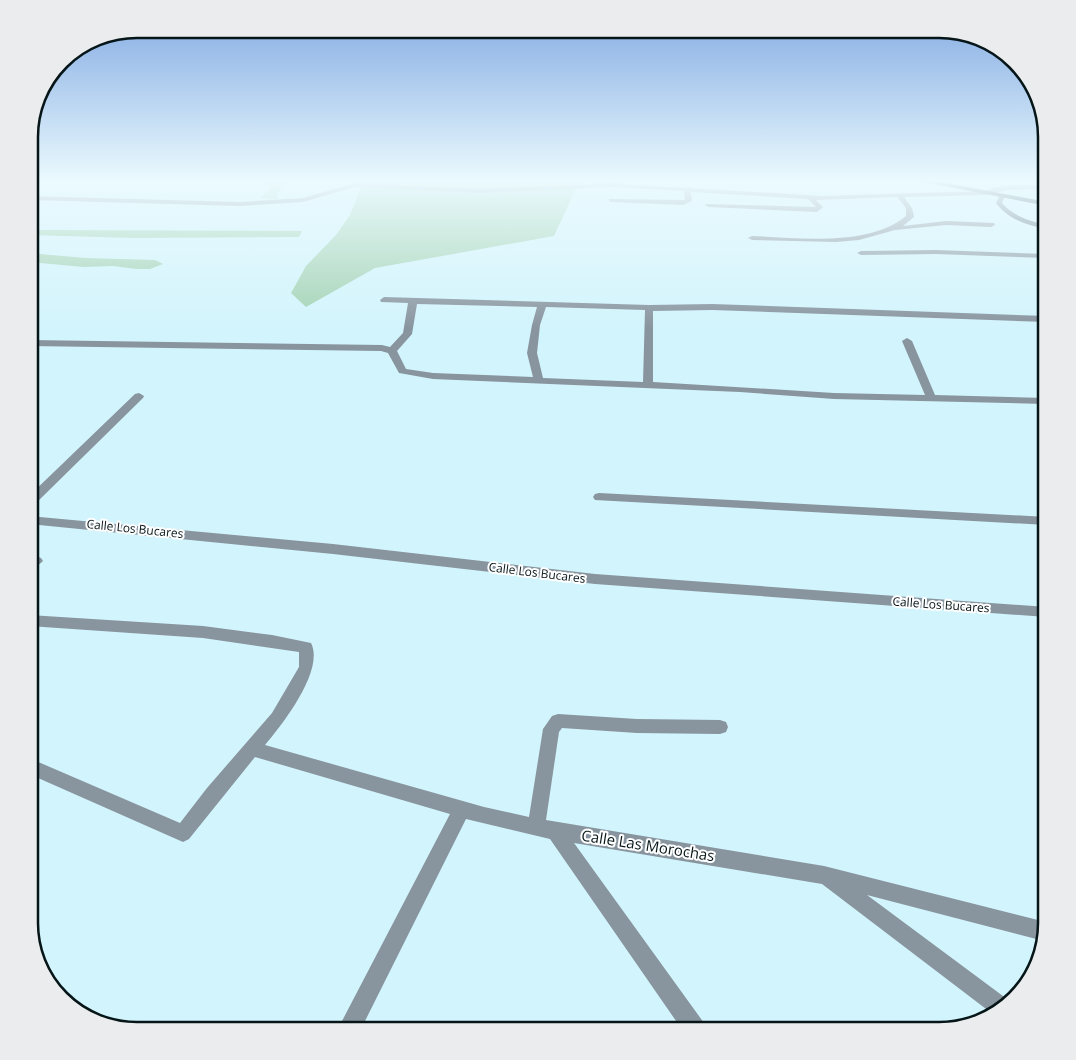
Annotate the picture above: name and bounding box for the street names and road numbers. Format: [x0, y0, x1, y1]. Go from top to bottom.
street label: Calle Los Bucares [86, 515, 185, 542]
street label: Calle Los Bucares [488, 558, 587, 587]
street label: Calle Los Bucares [892, 593, 990, 616]
street label: Calle Las Morochas [580, 825, 716, 865]

